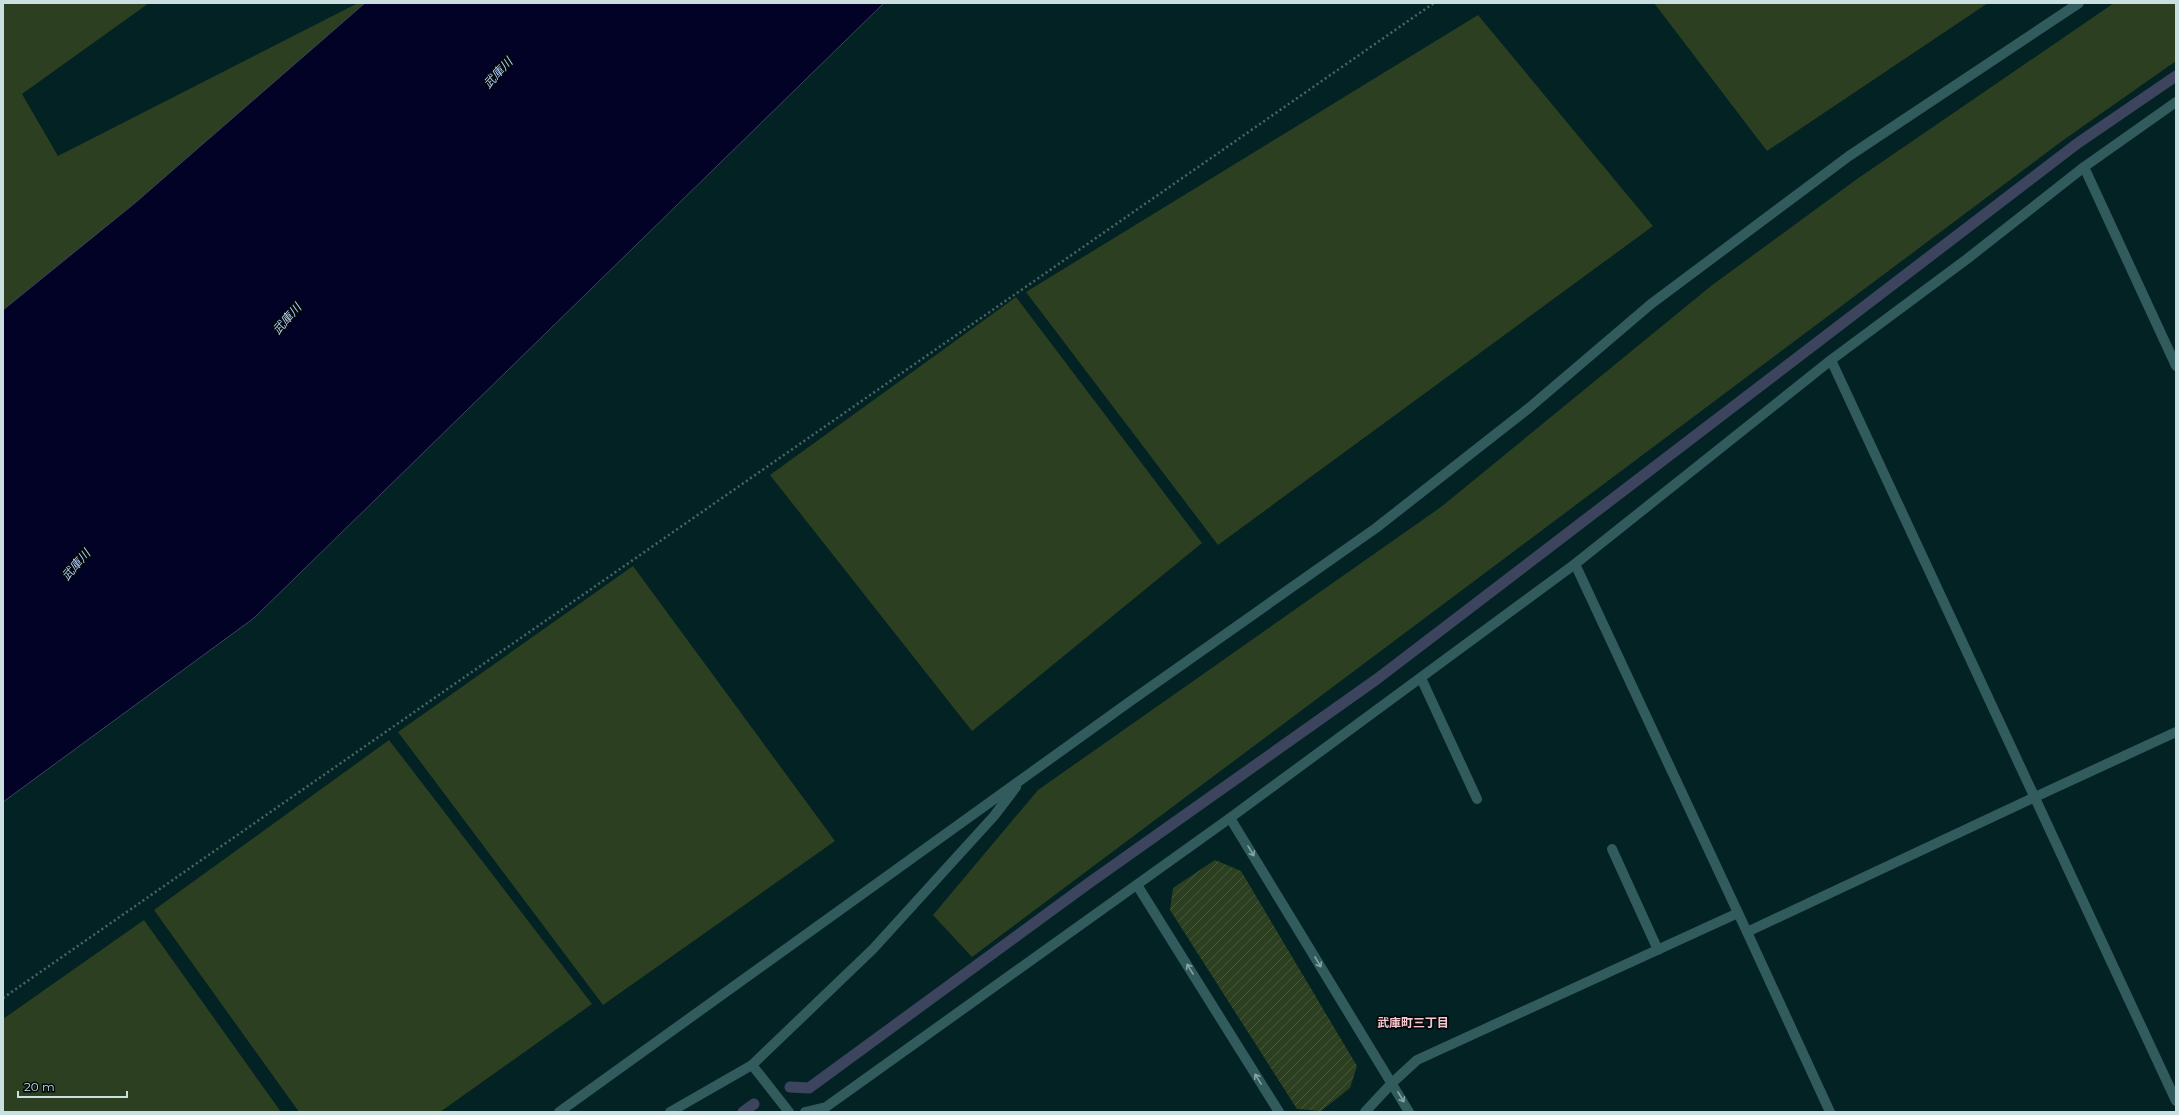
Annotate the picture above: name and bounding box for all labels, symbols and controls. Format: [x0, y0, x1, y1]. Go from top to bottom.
water label: 武庫川 [480, 53, 517, 91]
water label: 武庫川 [269, 299, 305, 337]
water label: 武庫川 [58, 545, 94, 583]
one-way arrow [1247, 845, 1255, 857]
one-way arrow [1315, 956, 1323, 968]
one-way arrow [1185, 963, 1194, 974]
district label: 武庫町三丁目 [1377, 1015, 1449, 1030]
scale bar [18, 1073, 127, 1099]
one-way arrow [1254, 1073, 1262, 1085]
text: 20 m [24, 1079, 55, 1094]
one-way arrow [1397, 1091, 1405, 1103]

